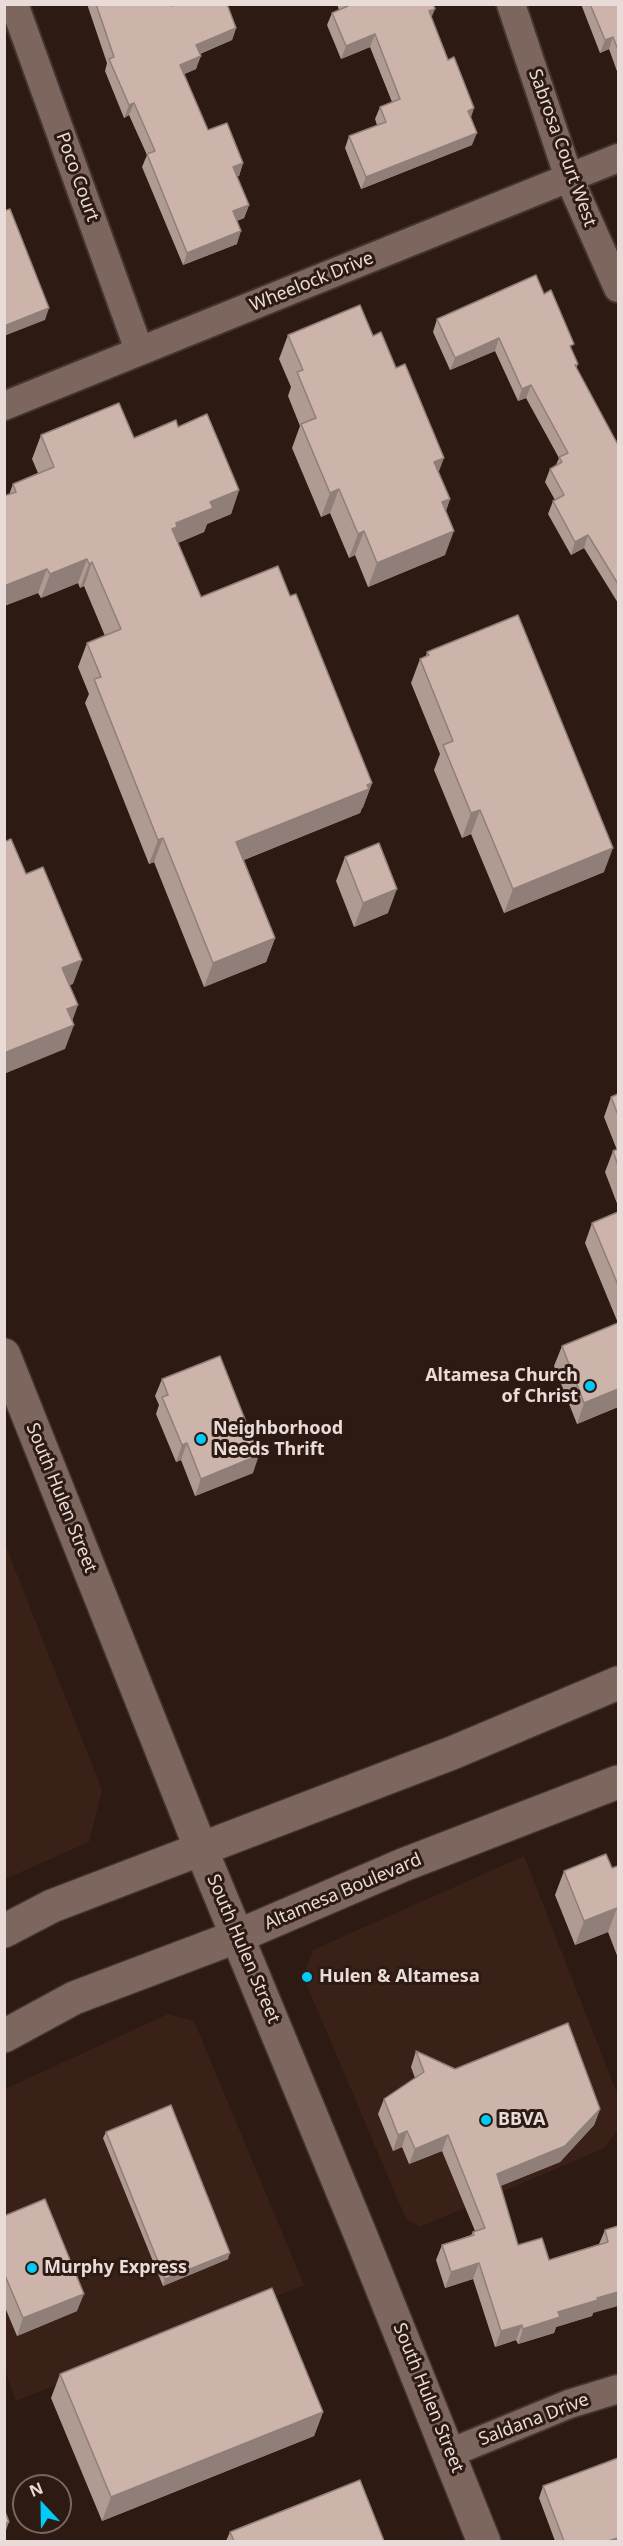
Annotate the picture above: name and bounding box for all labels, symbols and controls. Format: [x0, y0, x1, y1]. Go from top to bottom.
street label: Sabrosa Court West [523, 66, 601, 230]
street label: Poco Court [51, 129, 103, 225]
street label: Wheelock Drive [247, 247, 377, 317]
place label: Altamesa Church of Christ [425, 1365, 578, 1408]
marker: Altamesa Church of Christ [583, 1379, 597, 1393]
place label: Neighborhood Needs Thrift [213, 1418, 343, 1460]
street label: South Hulen Street [21, 1420, 101, 1576]
marker: Neighborhood Needs Thrift [194, 1432, 208, 1446]
street label: Altamesa Boulevard [261, 1849, 425, 1935]
street label: South Hulen Street [202, 1871, 284, 2027]
place label: Hulen & Altamesa [319, 1966, 480, 1988]
marker: Hulen & Altamesa [300, 1970, 314, 1984]
place label: BBVA [498, 2109, 545, 2131]
marker: BBVA [479, 2113, 493, 2127]
place label: Murphy Express [44, 2257, 187, 2279]
marker: Murphy Express [25, 2261, 39, 2275]
street label: South Hulen Street [388, 2320, 468, 2476]
street label: Saldana Drive [476, 2389, 592, 2451]
north arrow [12, 2474, 72, 2534]
text: N [26, 2477, 46, 2502]

